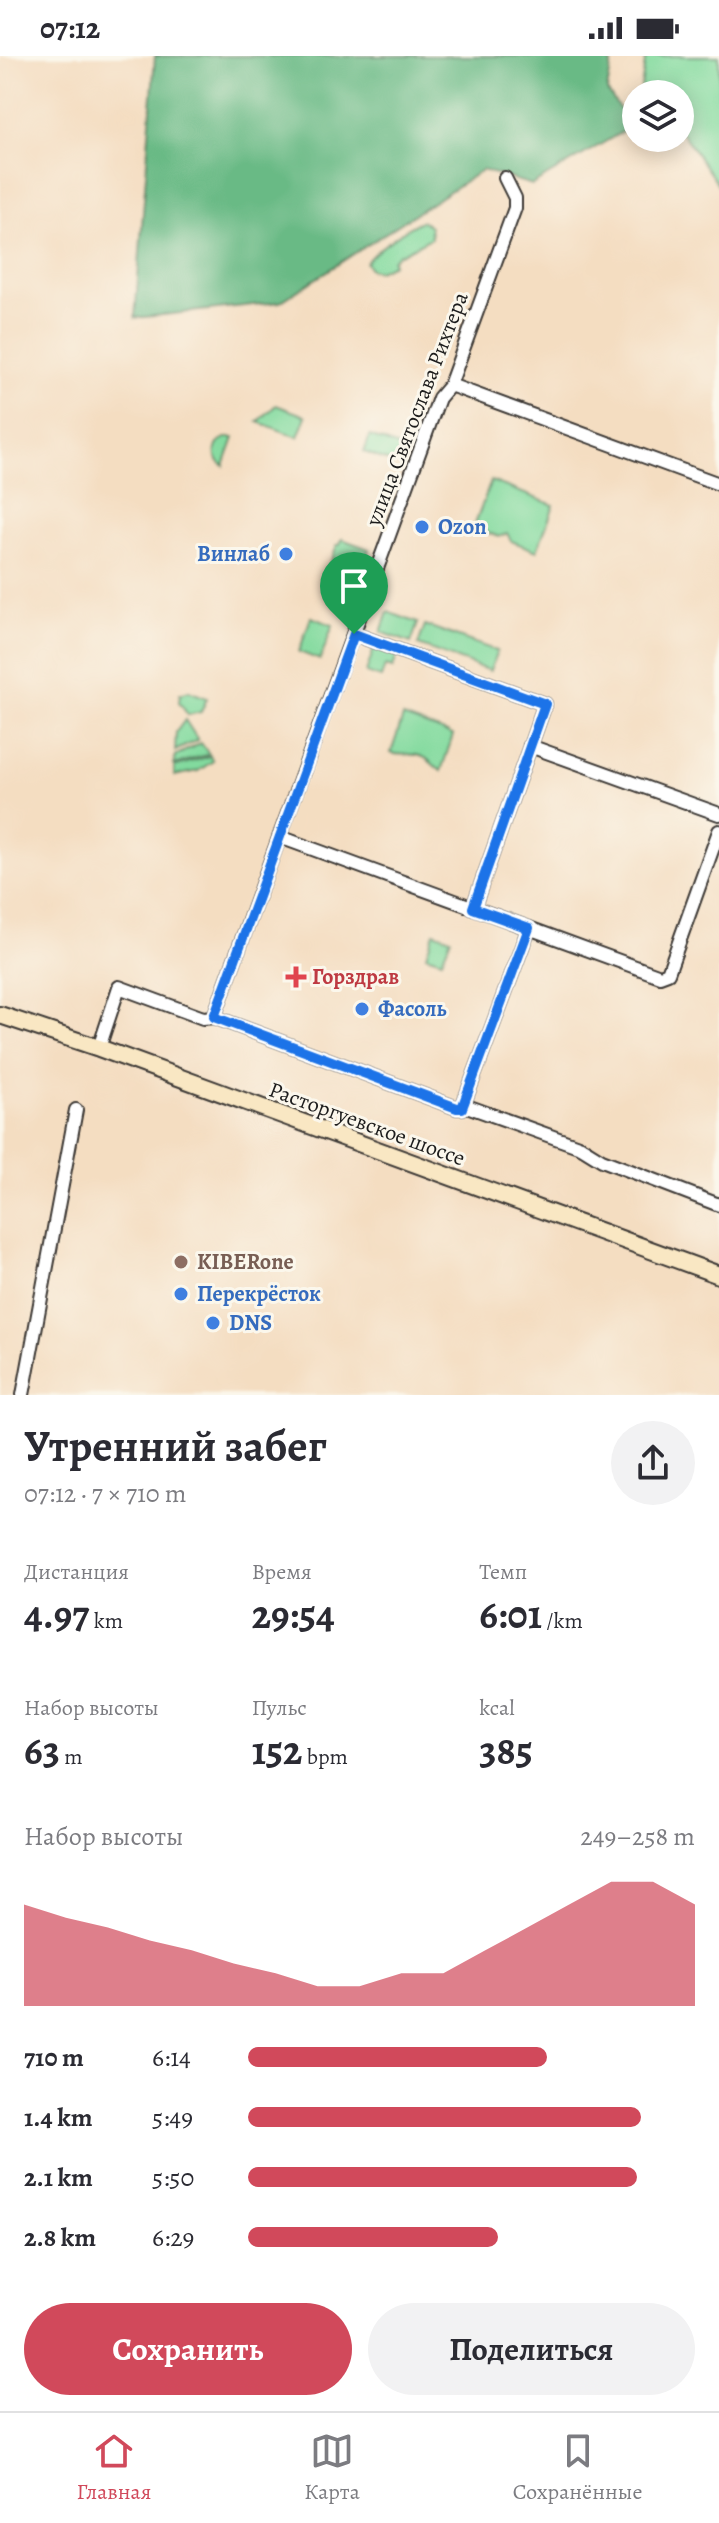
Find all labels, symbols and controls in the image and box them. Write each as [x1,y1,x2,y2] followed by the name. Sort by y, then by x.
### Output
[40,8,100,48] text: 07:12
[622,80,694,152] map controls
[622,80,694,152] button: layers
[358,287,476,531] street label: улица Святослава Рихтера
[438,512,487,542] place label: Ozon
[413,518,431,536] marker: Ozon
[197,539,270,569] place label: Винлаб
[277,545,295,563] marker: Винлаб
[320,552,388,634] pin
[332,564,376,608] icon: arrive
[312,962,399,992] place label: Горздрав
[287,968,305,986] marker: Горздрав
[378,994,447,1024] place label: Фасоль
[353,1000,371,1018] marker: Фасоль
[265,1075,469,1173] street label: Расторгуевское шоссе
[197,1247,294,1277] place label: KIBERone
[172,1253,190,1271] marker: KIBERone
[197,1279,321,1309] place label: Перекрёсток
[172,1285,190,1303] marker: Перекрёсток
[229,1308,272,1338] place label: DNS
[204,1314,222,1332] marker: DNS
[24,1416,327,1476] text: Утренний забег
[611,1421,695,1505] button: share
[24,1476,186,1511] text: 07:12 · 7 × 710 m
[24,1557,129,1587] text: Дистанция
[252,1557,312,1587] text: Время
[479,1557,527,1587] text: Темп
[24,1587,89,1642] text: 4.97
[252,1587,335,1642] text: 29:54
[479,1587,542,1642] text: 6:01
[89,1606,123,1636] text: km
[542,1606,583,1636] text: /km
[24,1693,159,1723] text: Набор высоты
[252,1693,307,1723] text: Пульс
[479,1693,515,1723] text: kcal
[24,1723,60,1778] text: 63
[252,1723,302,1778] text: 152
[479,1723,533,1778] text: 385
[60,1742,83,1772] text: m
[302,1742,348,1772] text: bpm
[24,1819,183,1854] text: Набор высоты
[580,1819,695,1854] text: 249–258 m
[24,2040,84,2075] text: 710 m
[152,2040,191,2075] text: 6:14
[24,2100,92,2135] text: 1.4 km
[152,2100,193,2135] text: 5:49
[24,2160,93,2195] text: 2.1 km
[152,2160,194,2195] text: 5:50
[24,2220,96,2255] text: 2.8 km
[152,2220,194,2255] text: 6:29
[24,2303,352,2395] button: Сохранить
[368,2303,695,2395] button: Поделиться
[76,2429,151,2507] tab: Главная
[304,2429,360,2507] tab: Карта
[513,2429,642,2507] tab: Сохранённые

